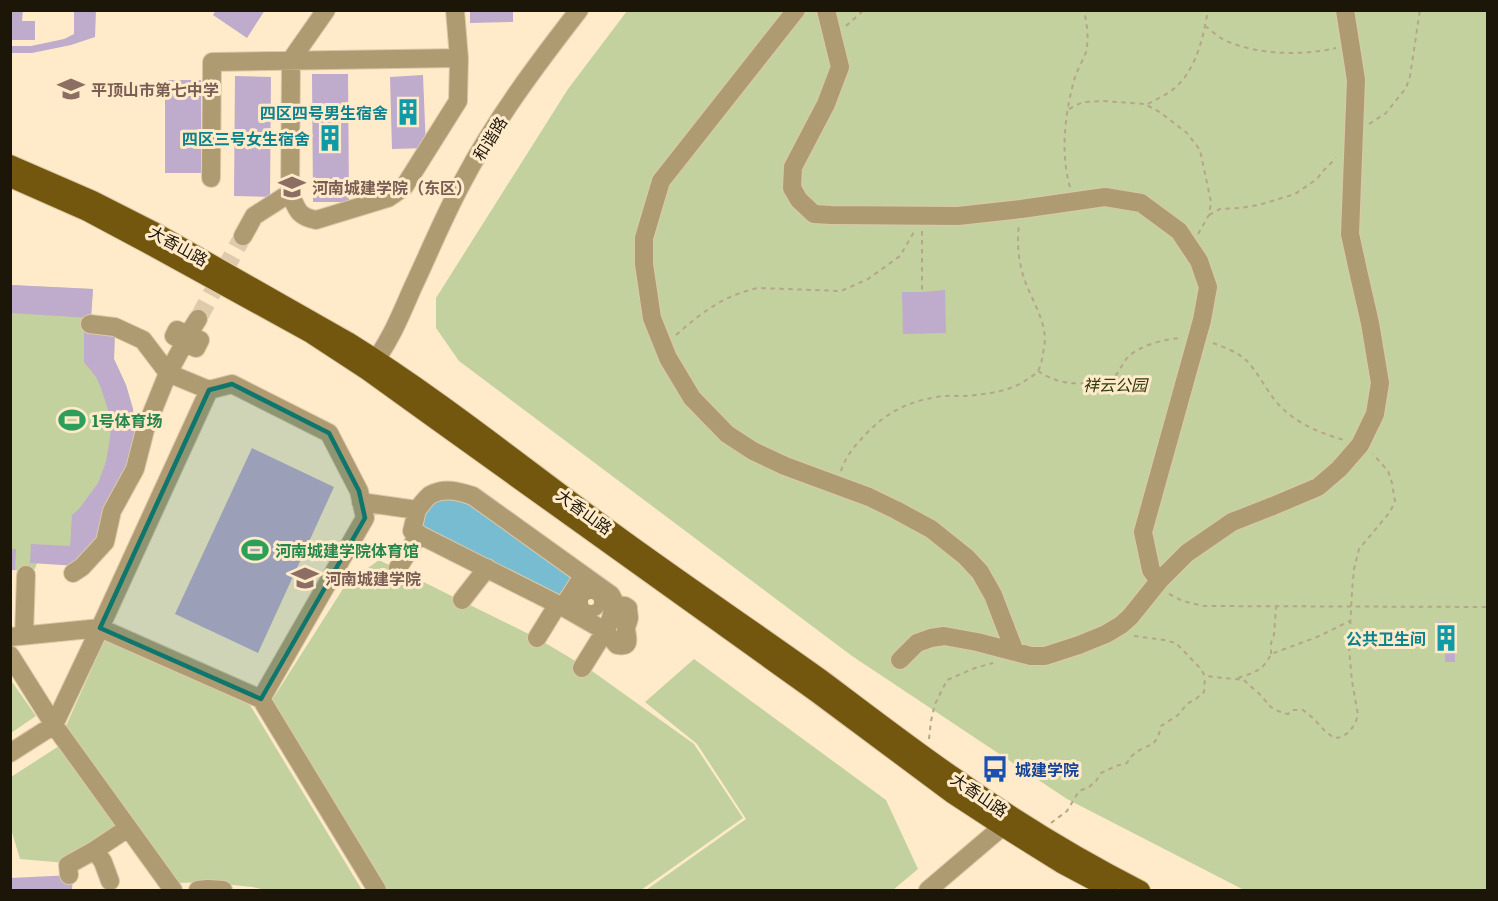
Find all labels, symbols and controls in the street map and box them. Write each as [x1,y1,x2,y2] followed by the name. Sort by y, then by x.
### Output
[56,74,86,104] school or university icon: 平顶山市第七中学
[91,77,219,101] place label: 平顶山市第七中学
[393,97,423,127] building icon: 四区四号男生宿舍
[260,100,388,124] place label: 四区四号男生宿舍
[466,111,512,165] street label: 和谐路
[315,123,345,153] building icon: 四区三号女生宿舍
[182,126,310,150] place label: 四区三号女生宿舍
[277,172,307,202] school or university icon: 河南城建学院（东区）
[312,175,472,199] place label: 河南城建学院（东区）
[145,219,213,271] street label: 大香山路
[1083,372,1149,396] park label: 祥云公园
[57,405,87,435] sports icon: 1号体育场
[92,408,163,432] place label: 1号体育场
[552,482,618,540] street label: 大香山路
[240,535,270,565] sports icon: 河南城建学院体育馆
[275,538,419,562] place label: 河南城建学院体育馆
[290,563,320,593] school or university icon: 河南城建学院
[325,566,421,590] place label: 河南城建学院
[1431,623,1461,653] building icon: 公共卫生间
[1346,626,1426,650] place label: 公共卫生间
[980,754,1010,784] bus stop icon: 城建学院
[1015,757,1079,781] place label: 城建学院
[947,766,1013,822] street label: 大香山路

